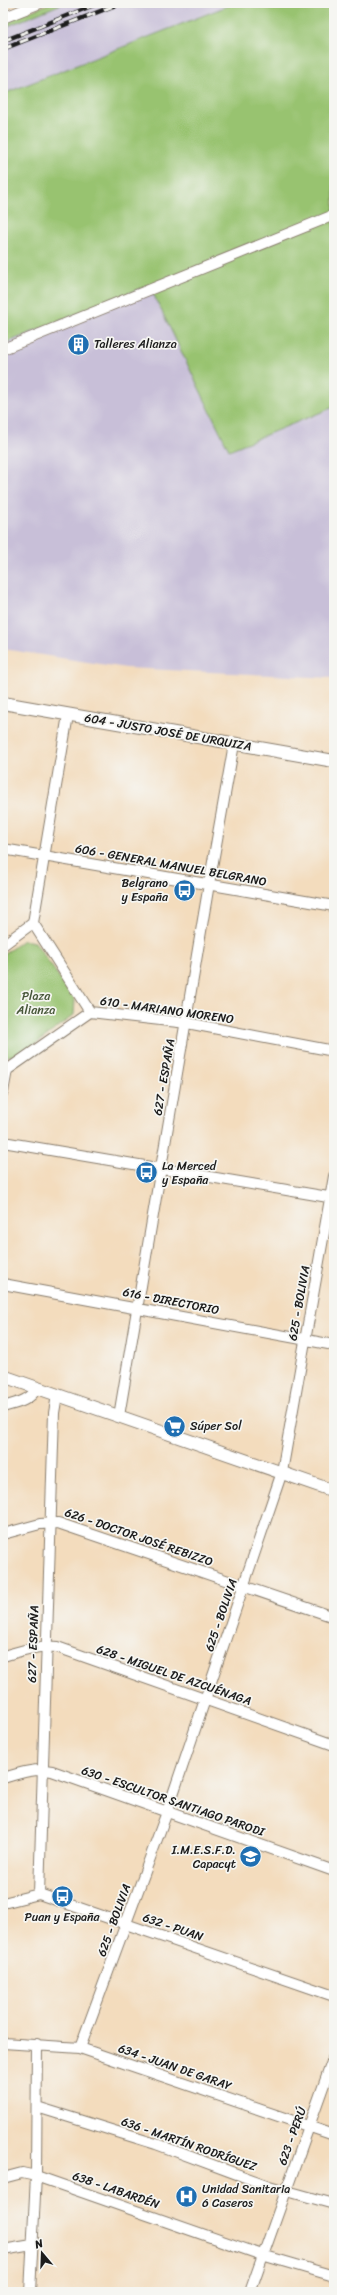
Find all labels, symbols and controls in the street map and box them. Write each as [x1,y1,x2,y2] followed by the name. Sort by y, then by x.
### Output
[66,331,92,357] building icon: Talleres Alianza
[94,333,177,355] place label: Talleres Alianza
[83,706,253,758] street label: 604 - JUSTO JOSÉ DE URQUIZA
[73,837,269,893] street label: 606 - GENERAL MANUEL BELGRANO
[121,872,169,908] place label: Belgrano y España
[171,877,197,903] bus stop icon: Belgrano y España
[16,985,55,1021] park label: Plaza Alianza
[99,990,236,1030] street label: 610 - MARIANO MORENO
[146,1037,182,1117] street label: 627 - ESPAÑA
[162,1155,217,1191] place label: La Merced y España
[133,1160,159,1186] bus stop icon: La Merced y España
[282,1263,316,1342] street label: 625 - BOLIVIA
[121,1281,221,1321] street label: 616 - DIRECTORIO
[161,1413,187,1439] supermarket icon: Súper Sol
[190,1415,242,1437] place label: Súper Sol
[62,1501,216,1573] street label: 626 - DOCTOR JOSÉ REBIZZO
[198,1575,244,1655] street label: 625 - BOLIVIA
[21,1605,45,1683] street label: 627 - ESPAÑA
[94,1638,255,1712] street label: 628 - MIGUEL DE AZCUÉNAGA
[78,1759,269,1843] street label: 630 - ESCULTOR SANTIAGO PARODI
[171,1839,236,1875] place label: I.M.E.S.F.D. Capacyt
[238,1844,264,1870] school or university icon: I.M.E.S.F.D. Capacyt
[91,1880,137,1960] street label: 625 - BOLIVIA
[49,1883,75,1909] bus stop icon: Puan y España
[24,1906,101,1928] place label: Puan y España
[140,1906,207,1948] street label: 632 - PUAN
[115,2037,235,2097] street label: 634 - JUAN DE GARAY
[271,2103,313,2168] street label: 623 - PERÚ
[118,2110,260,2178] street label: 636 - MARTÍN RODRÍGUEZ
[70,2165,163,2215] street label: 638 - LABARDÉN
[202,2178,290,2214] place label: Unidad Sanitaria 6 Caseros
[174,2183,200,2209] hospital icon: Unidad Sanitaria 6 Caseros
[22,2233,62,2273] north arrow
[31,2234,46,2255] text: N

